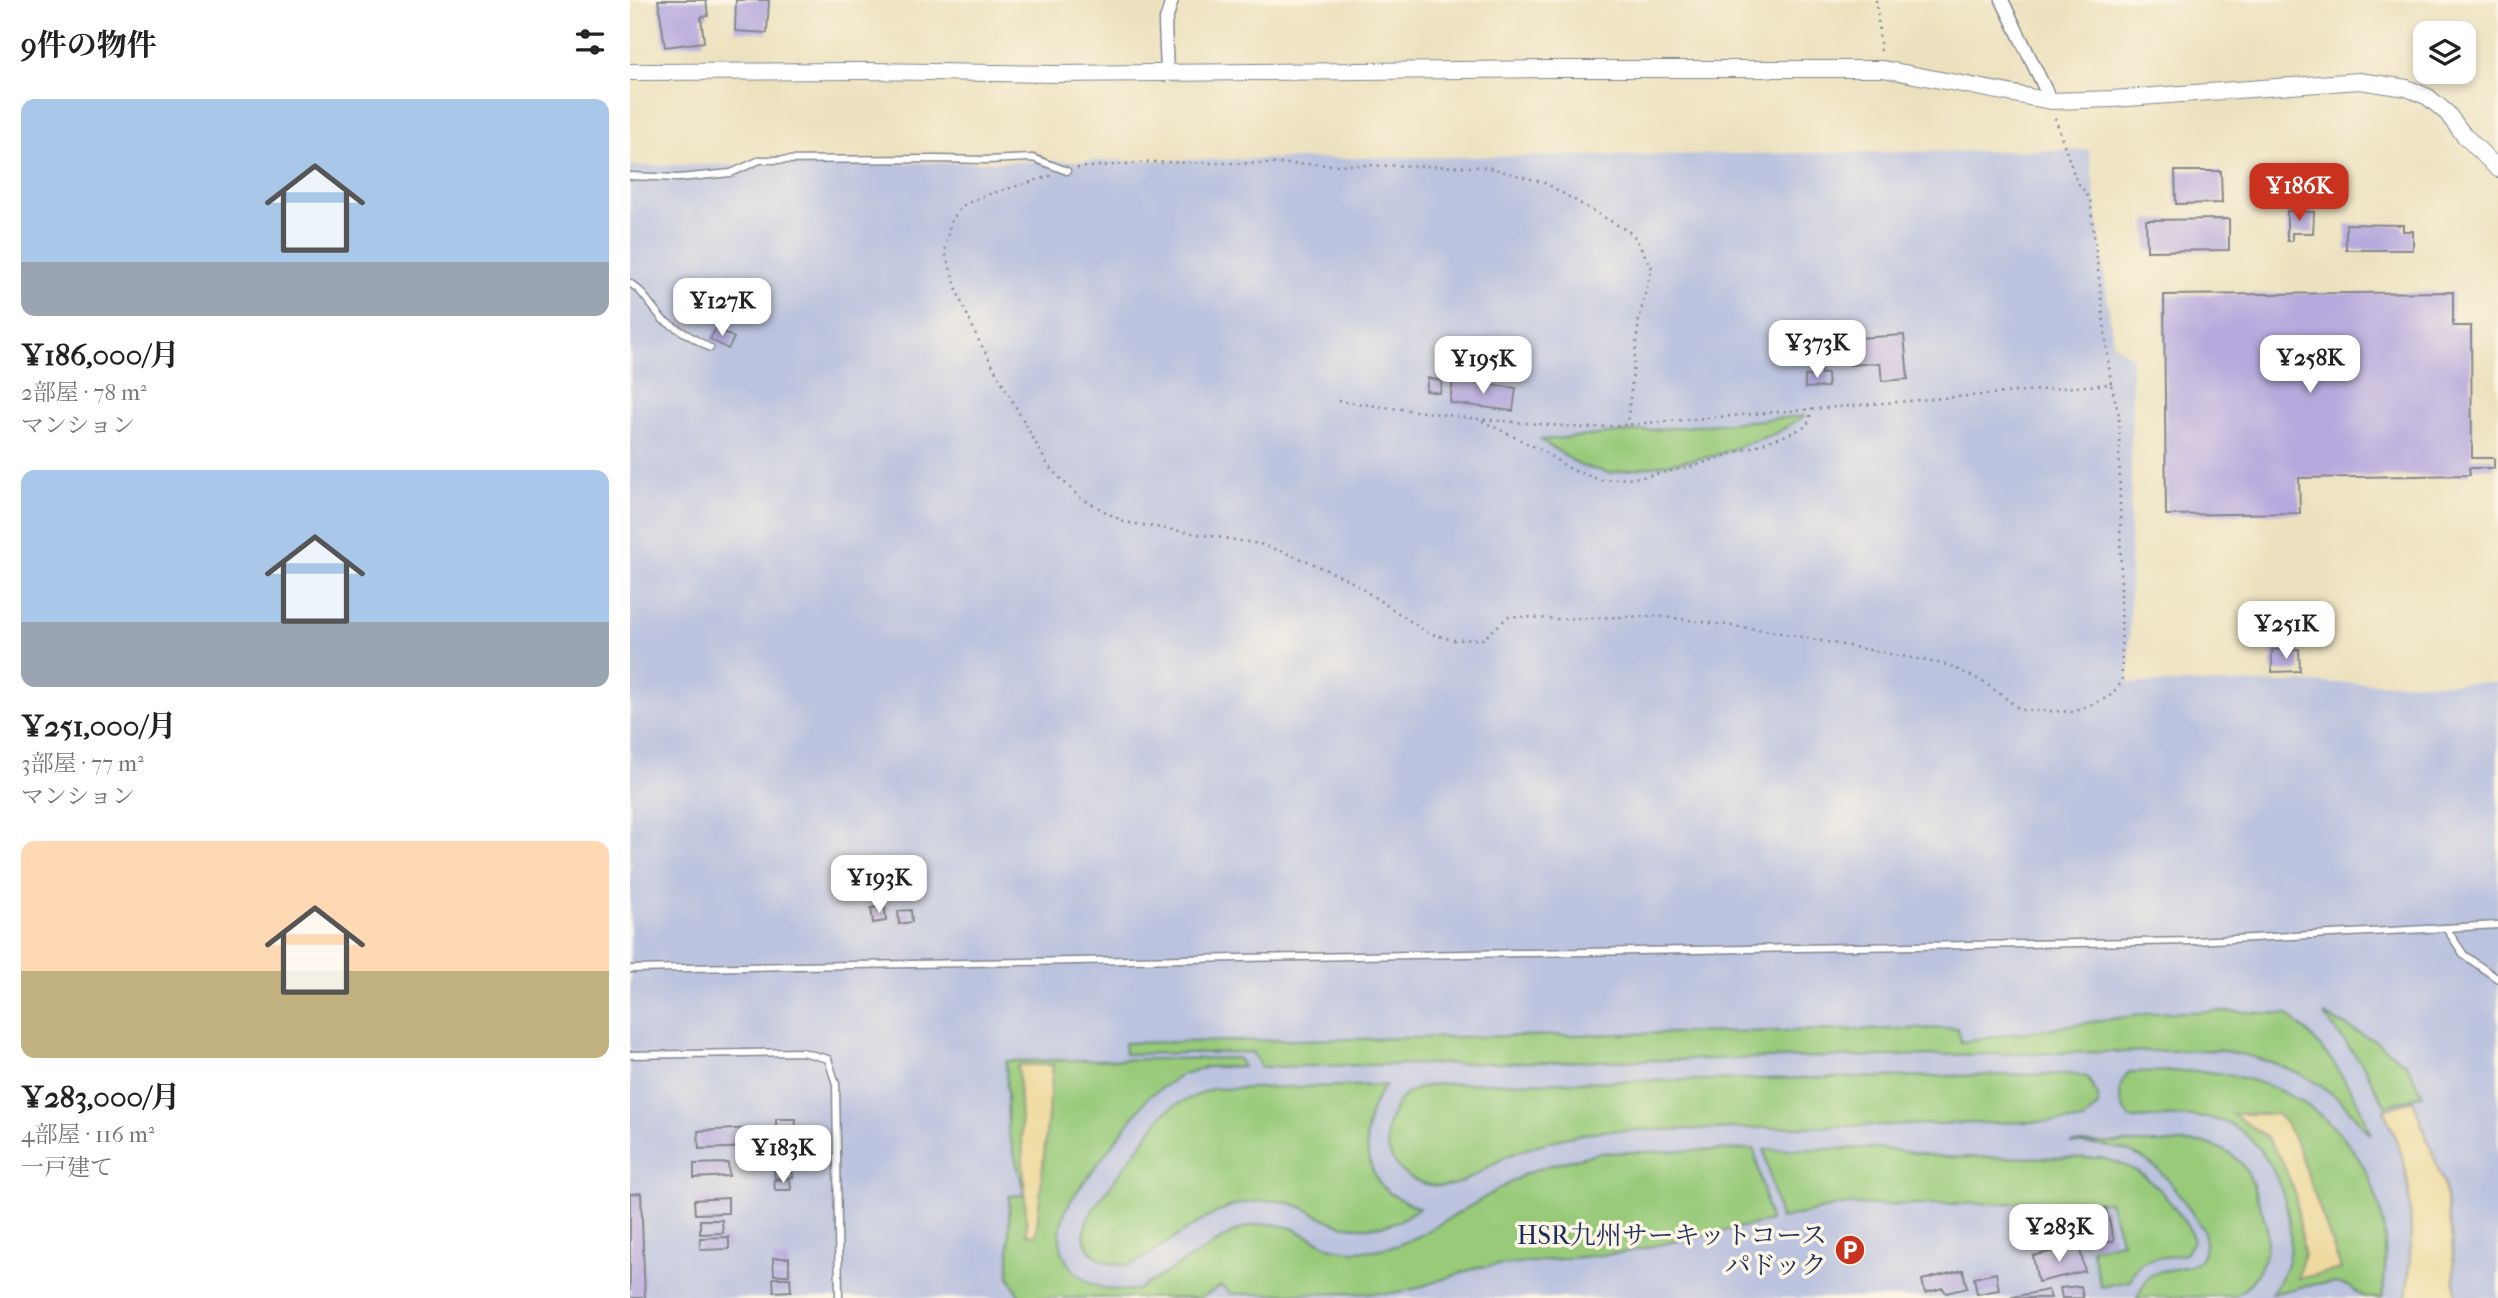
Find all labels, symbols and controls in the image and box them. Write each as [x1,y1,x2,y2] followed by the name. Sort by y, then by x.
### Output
[2413,21,2476,84] map controls
[2413,21,2476,84] button: layers
[571,23,609,61] icon: filters
[21,28,157,63] text: 9件の物件
[252,145,378,271] icon: home
[2250,164,2348,223] pin: ¥186K
[2266,172,2332,199] text: ¥186K
[673,278,771,338] pin: ¥127K
[689,287,755,314] text: ¥127K
[1768,320,1866,380] pin: ¥373K
[1785,329,1849,356] text: ¥373K
[1434,336,1532,396] pin: ¥195K
[2261,336,2359,395] pin: ¥258K
[21,338,180,373] text: ¥186,000/月
[2276,344,2344,371] text: ¥258K
[1451,345,1515,372] text: ¥195K
[21,379,147,406] text: 2部屋 · 78 m²
[21,412,135,439] text: マンション
[252,516,378,642] icon: home
[2237,602,2335,661] pin: ¥251K
[2254,610,2318,637] text: ¥251K
[21,709,177,744] text: ¥251,000/月
[21,750,144,777] text: 3部屋 · 77 m²
[21,783,135,810] text: マンション
[830,856,928,915] pin: ¥193K
[847,864,911,891] text: ¥193K
[252,887,378,1013] icon: home
[21,1080,180,1115] text: ¥283,000/月
[21,1121,154,1148] text: 4部屋 · 116 m²
[734,1126,832,1185] pin: ¥183K
[751,1134,815,1161] text: ¥183K
[21,1154,113,1181] text: 一戸建て
[2010,1204,2108,1264] pin: ¥283K
[2025,1213,2093,1240] text: ¥283K
[1517,1220,1827,1281] place label: HSR九州サーキットコース パドック
[1833,1233,1867,1267] parking icon: HSR九州サーキットコース パドック

